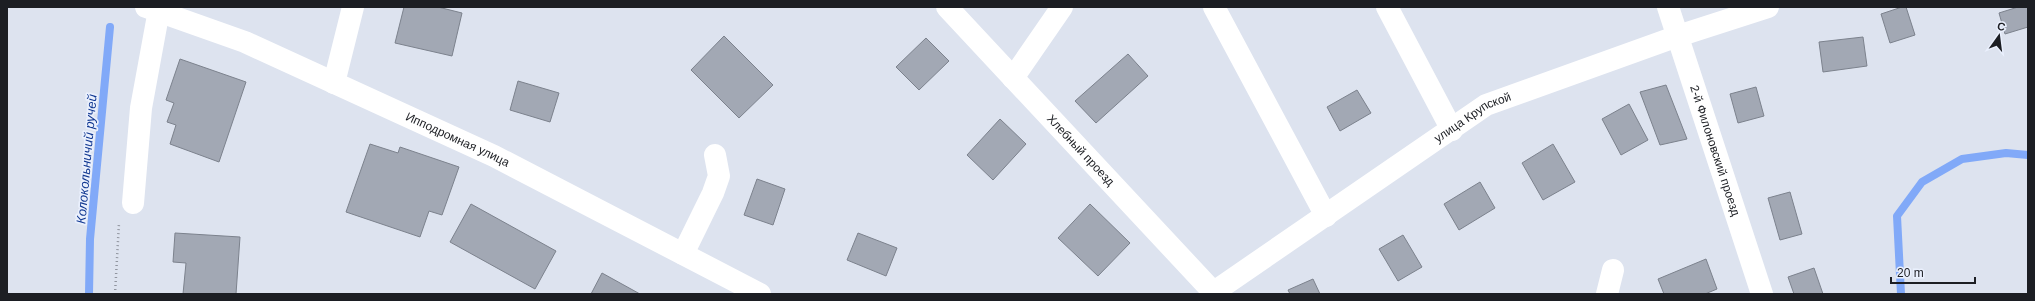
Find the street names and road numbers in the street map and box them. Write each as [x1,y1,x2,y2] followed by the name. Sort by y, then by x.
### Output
[1687,83,1743,218] street label: 2-й Филоновский проезд
[1432,90,1513,145] street label: улица Крупской
[404,110,512,170] street label: Ипподромная улица
[1044,112,1117,189] street label: Хлебный проезд

